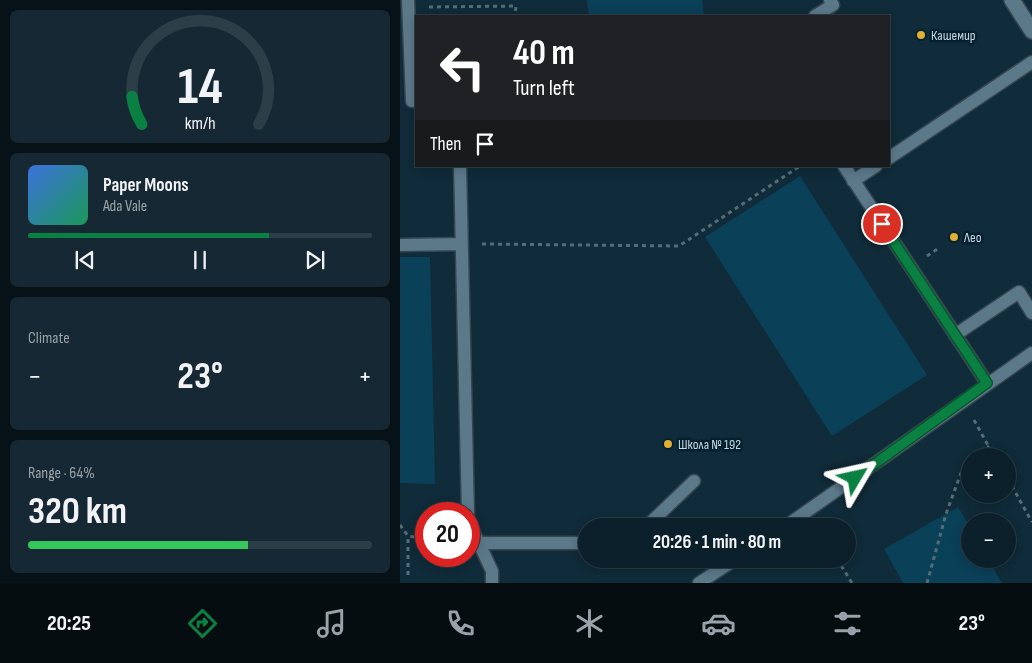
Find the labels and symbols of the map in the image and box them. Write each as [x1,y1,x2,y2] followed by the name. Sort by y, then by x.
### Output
[931,27,976,44] place label: Кашемир
[915,29,927,41] marker: Кашемир
[861,203,903,245] pin
[963,229,982,246] place label: Лео
[948,231,960,243] marker: Лео
[678,436,741,453] place label: Школа № 192
[662,438,674,450] marker: Школа № 192
[828,451,880,503] position arrow
[415,502,480,567] speed limit sign: 20

